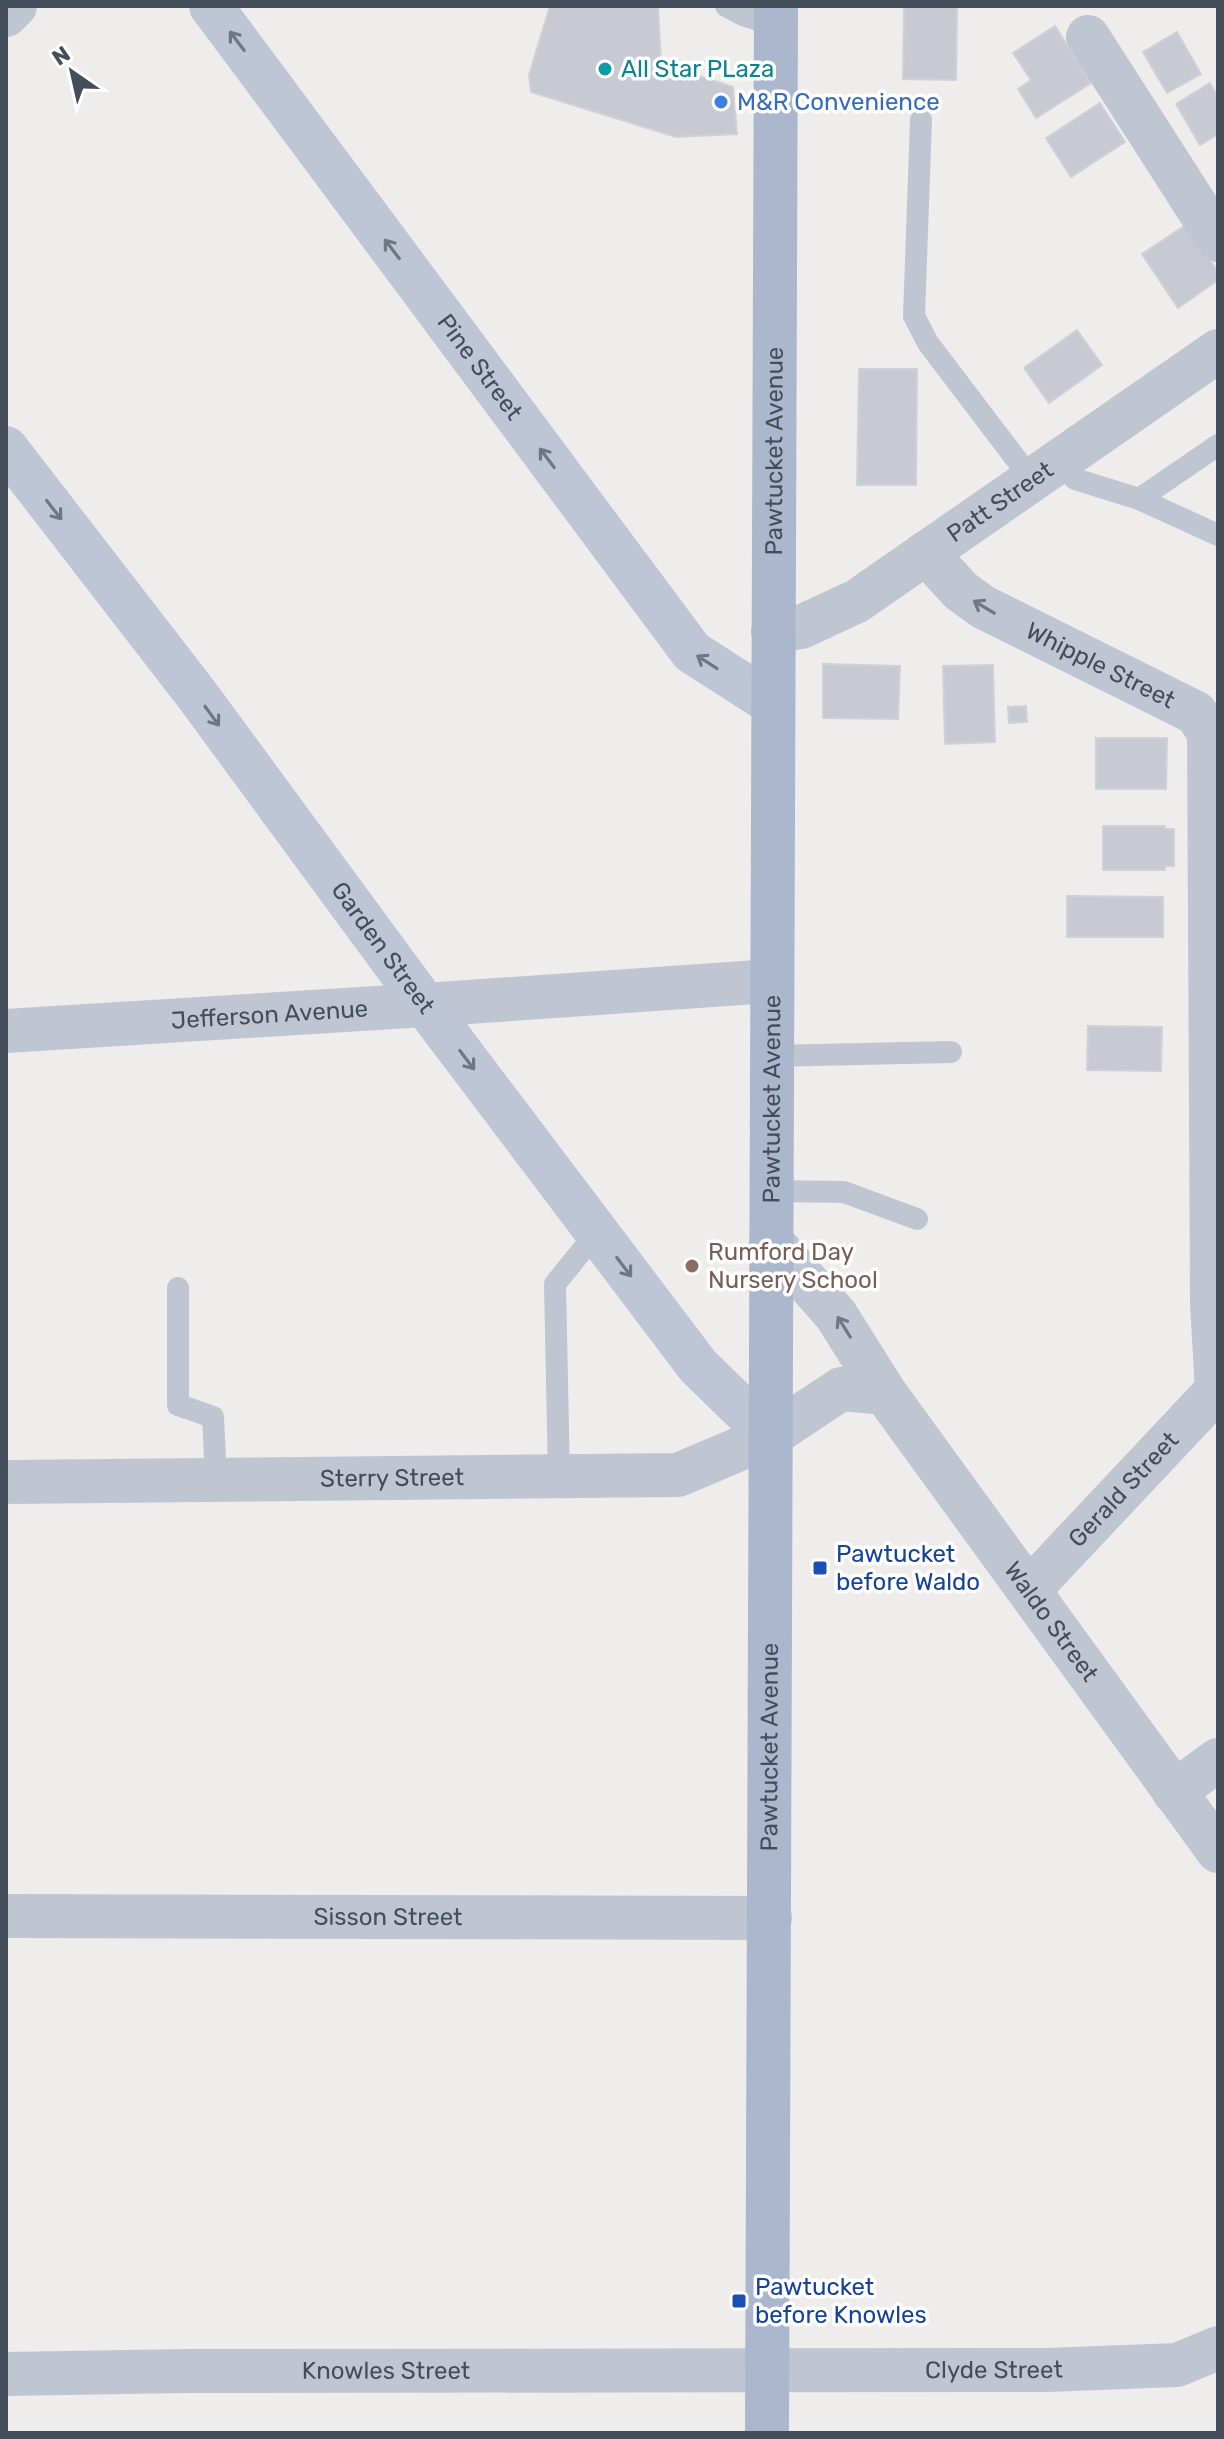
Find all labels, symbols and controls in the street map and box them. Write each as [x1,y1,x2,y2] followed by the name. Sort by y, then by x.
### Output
[228,31,245,52] one-way arrow
[32,32,112,112] north arrow
[47,40,75,71] text: N
[621,55,774,83] place label: All Star PLaza
[596,60,614,78] marker: All Star PLaza
[737,88,940,116] place label: M&R Convenience
[712,93,730,111] marker: M&R Convenience
[384,239,400,261] one-way arrow
[431,309,528,425] street label: Pine Street
[760,347,789,555] street label: Pawtucket Avenue
[539,448,556,469] one-way arrow
[942,456,1058,548] street label: Patt Street
[45,499,62,520] one-way arrow
[973,598,996,614] one-way arrow
[1021,617,1180,714] street label: Whipple Street
[696,653,719,669] one-way arrow
[204,705,221,726] one-way arrow
[325,877,440,1019] street label: Garden Street
[170,995,369,1035] street label: Jefferson Avenue
[758,995,786,1203] street label: Pawtucket Avenue
[458,1049,475,1070] one-way arrow
[708,1238,878,1294] place label: Rumford Day Nursery School
[615,1256,632,1278] one-way arrow
[683,1257,701,1275] marker: Rumford Day Nursery School
[835,1316,851,1339] one-way arrow
[1063,1426,1184,1553] street label: Gerald Street
[320,1463,464,1493] street label: Sterry Street
[836,1540,980,1596] place label: Pawtucket before Waldo
[998,1556,1104,1687] street label: Waldo Street
[811,1559,829,1577] marker: Pawtucket before Waldo
[755,1643,784,1851] street label: Pawtucket Avenue
[314,1903,462,1931] street label: Sisson Street
[755,2273,927,2329] place label: Pawtucket before Knowles
[730,2292,748,2310] marker: Pawtucket before Knowles
[925,2355,1063,2384] street label: Clyde Street
[302,2357,470,2385] street label: Knowles Street

